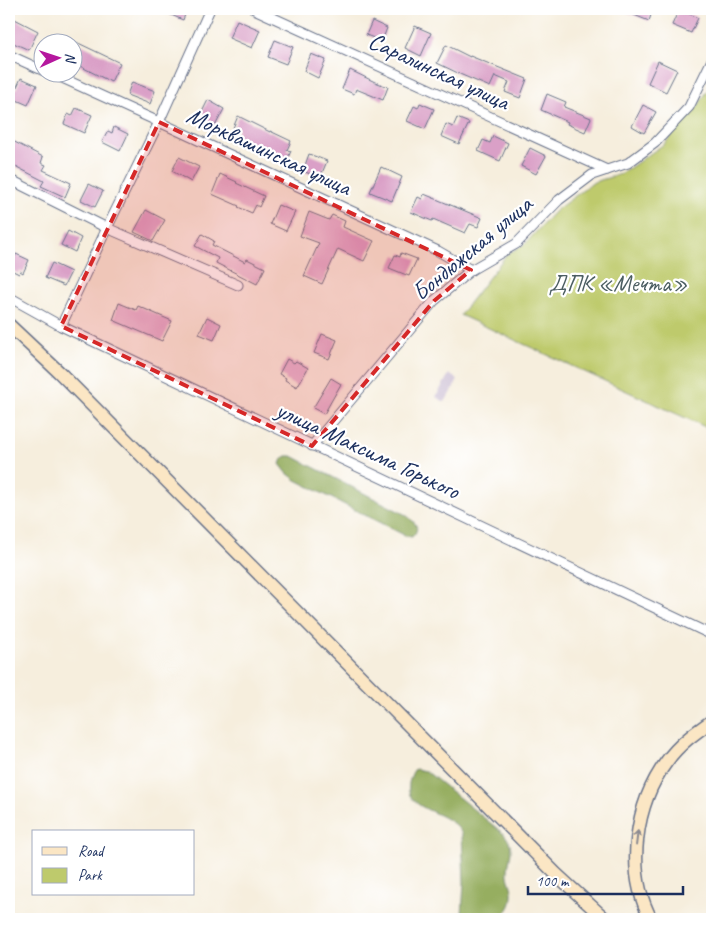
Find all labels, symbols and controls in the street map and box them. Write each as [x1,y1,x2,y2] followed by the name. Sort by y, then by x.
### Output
[364,25,515,117] street label: Саралинская улица
[32,32,82,82] north arrow
[62,53,79,64] text: N
[182,100,357,203] street label: Морквашинская улица
[406,188,539,307] street label: Бондюжская улица
[548,268,688,298] park label: ДПК «Мечта»
[270,394,466,506] street label: улица Максима Горького
[32,830,195,896] legend
[632,830,642,846] one-way arrow
[78,842,105,861] text: Road
[528,863,684,895] scale bar
[78,866,103,885] text: Park
[536,872,570,891] text: 100 m

